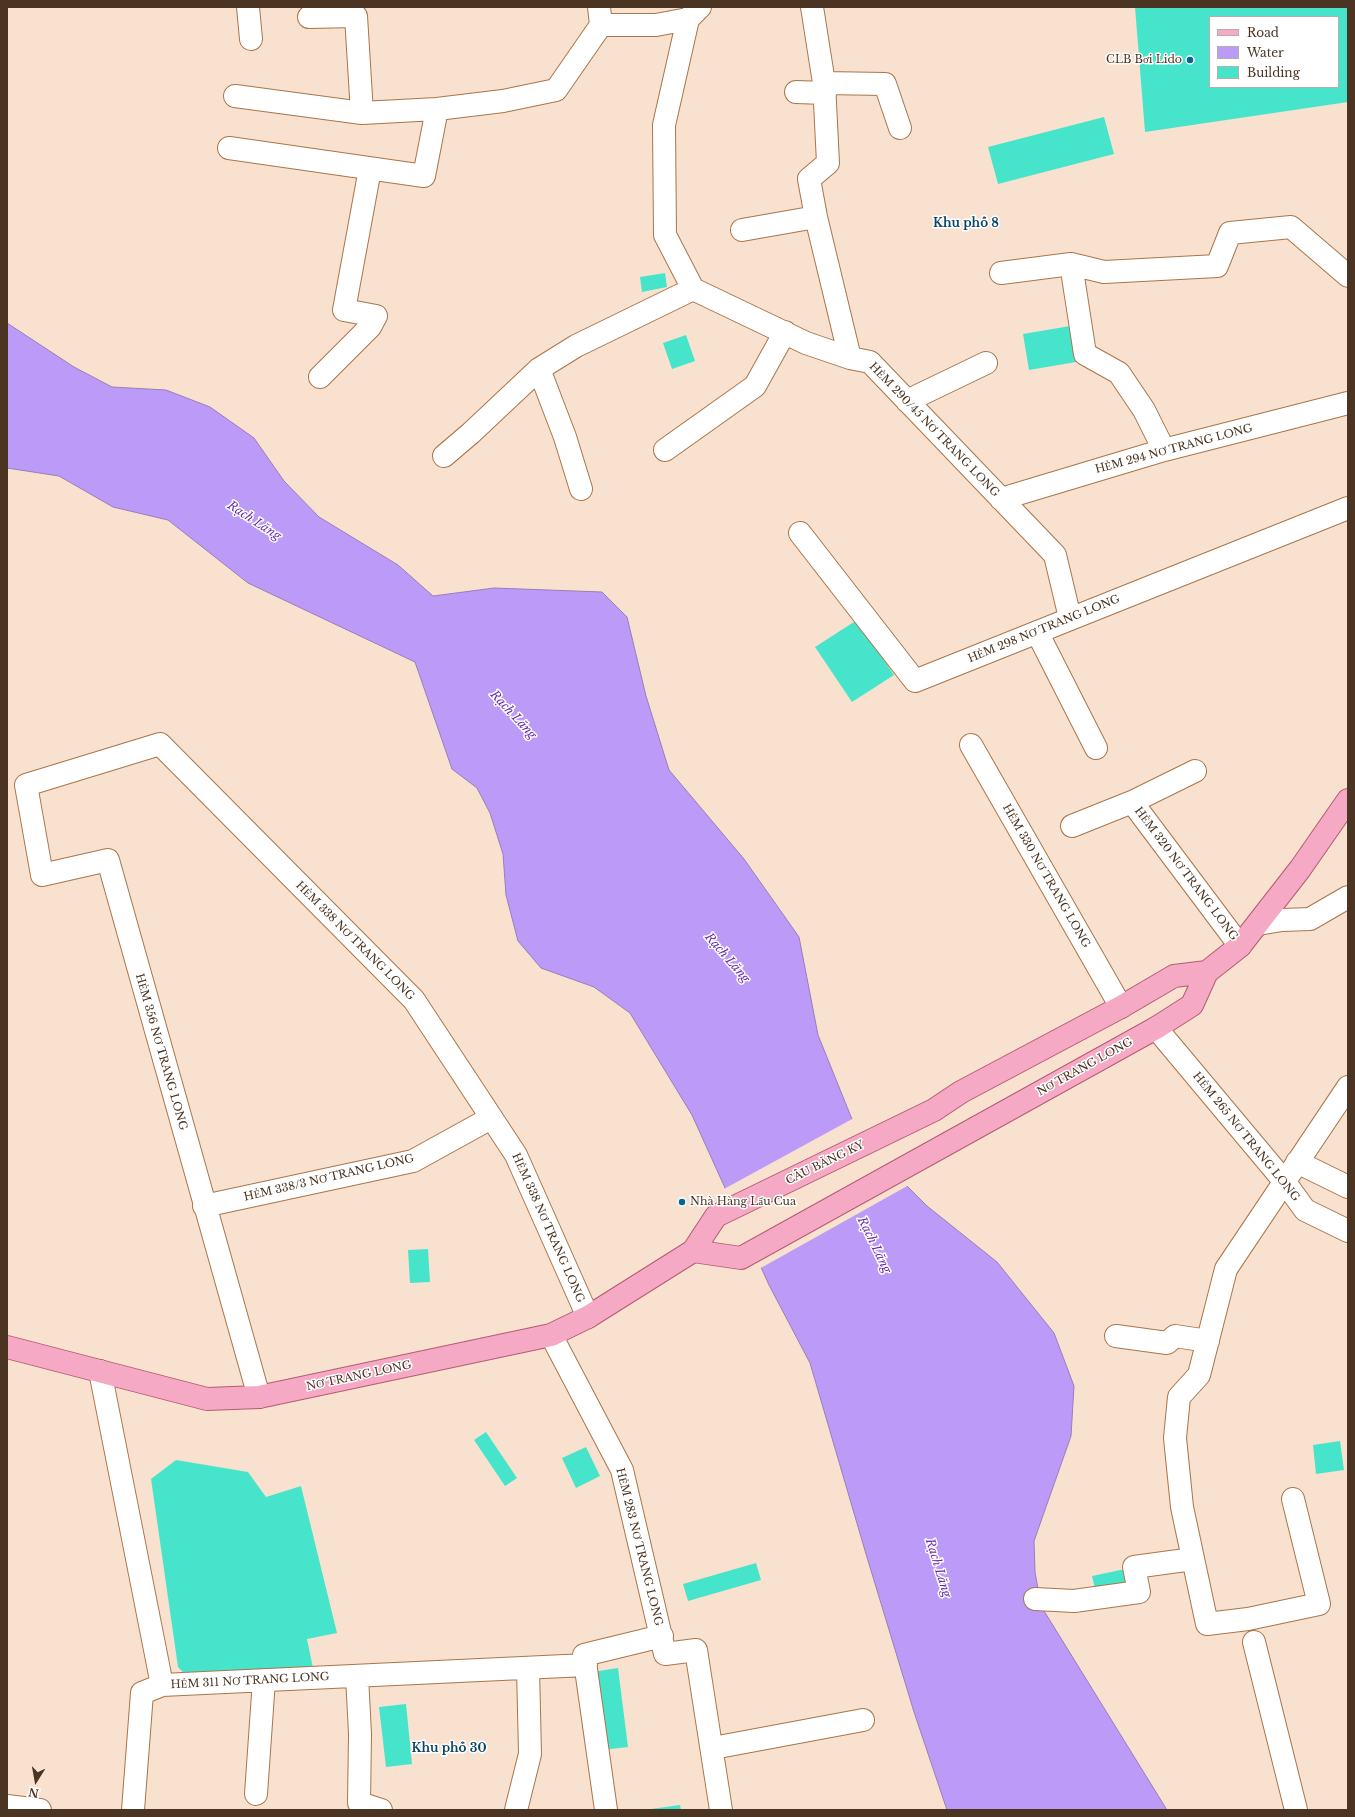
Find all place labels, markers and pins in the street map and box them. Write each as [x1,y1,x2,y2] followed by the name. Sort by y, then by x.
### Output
[1106,53,1182,67] place label: CLB Bơi Lido
[1185,55,1195,65] marker: CLB Bơi Lido
[690,1195,796,1209] place label: Nhà Hàng Lẩu Cua
[677,1197,687,1207] marker: Nhà Hàng Lẩu Cua

